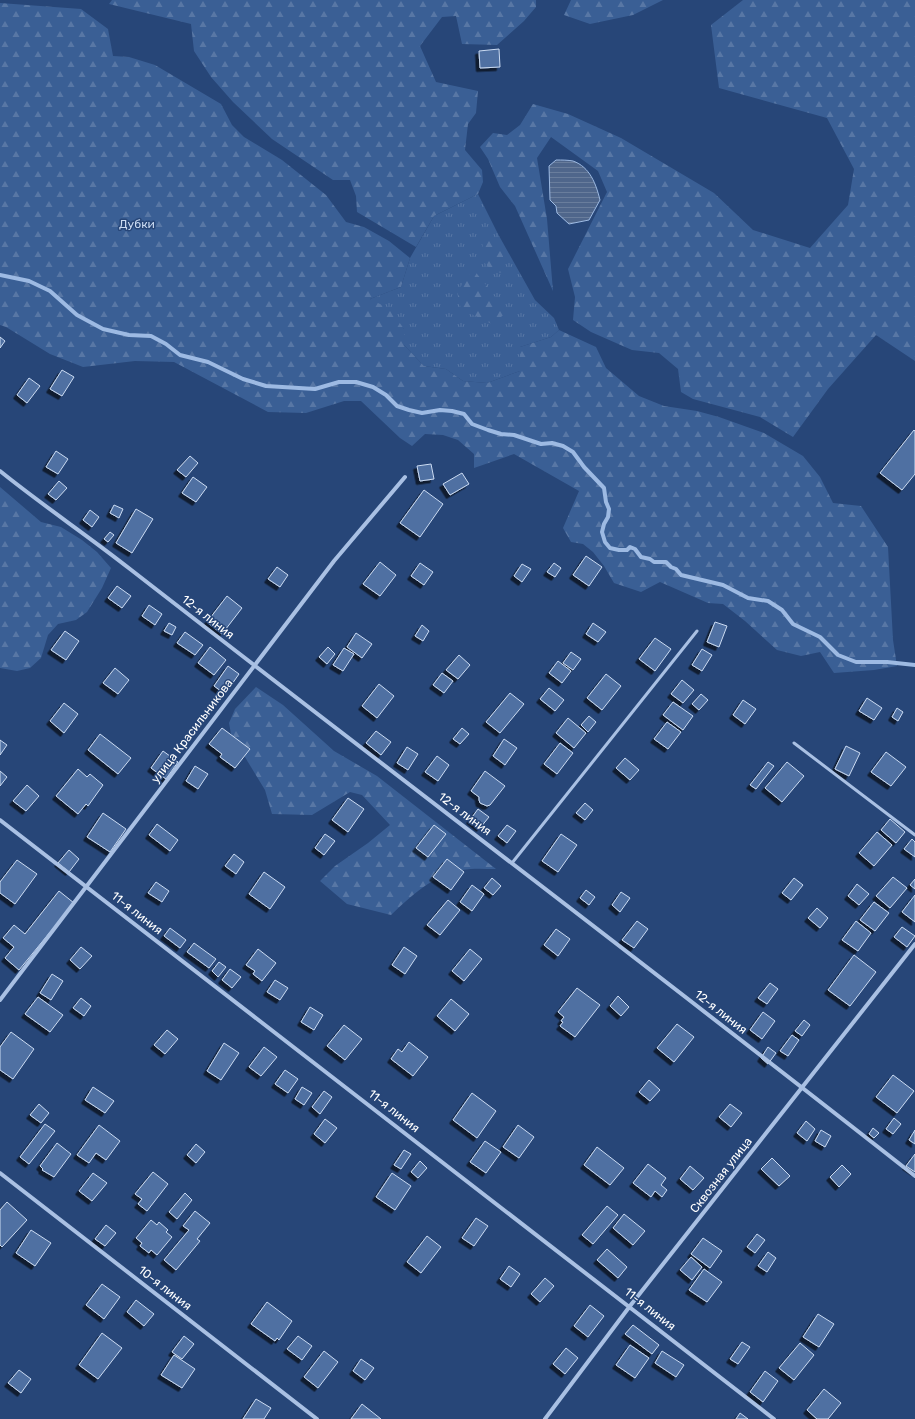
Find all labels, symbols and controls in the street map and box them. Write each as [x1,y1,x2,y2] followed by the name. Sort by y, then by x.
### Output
[119,217,155,231] park label: Дубки
[179,592,237,642] street label: 12-я линия
[148,676,236,786] street label: улица Красильникова
[436,790,494,838] street label: 12-я линия
[109,889,165,937] street label: 11-я линия
[692,987,750,1037] street label: 12-я линия
[366,1087,422,1135] street label: 11-я линия
[687,1134,755,1216] street label: Сквозная улица
[136,1263,194,1313] street label: 10-я линия
[622,1285,678,1333] street label: 11-я линия

